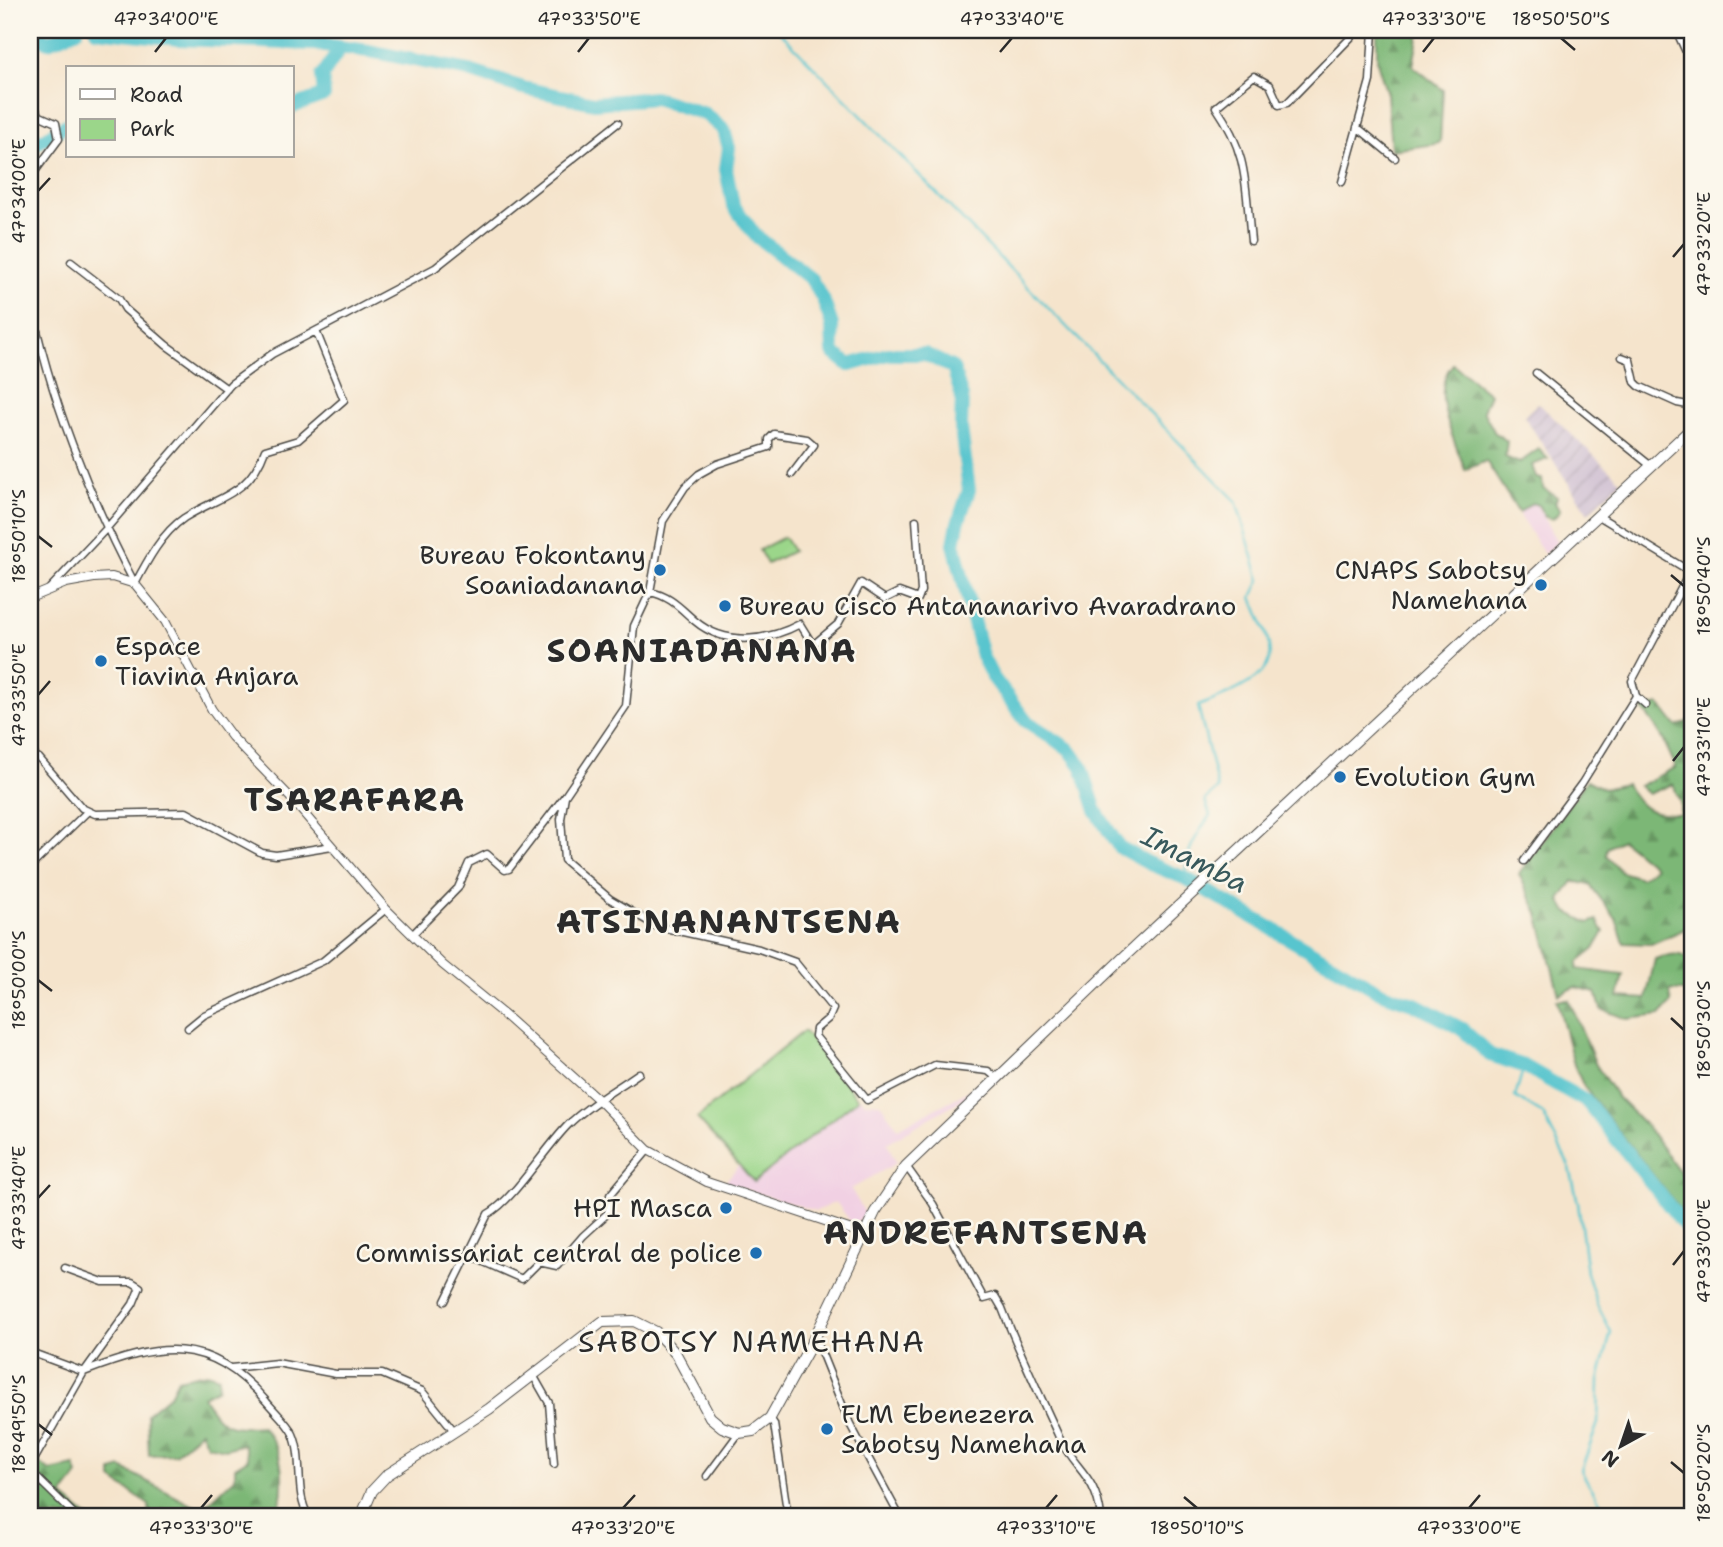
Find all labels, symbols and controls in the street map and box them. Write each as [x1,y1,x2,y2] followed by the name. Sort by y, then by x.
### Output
[113,7,219,31] text: 47°34'00"E
[537,7,641,31] text: 47°33'50"E
[960,7,1064,31] text: 47°33'40"E
[1382,7,1486,31] text: 47°33'30"E
[1512,7,1610,31] text: 18°50'50"S
[66,66,294,158] legend
[130,81,183,109] text: Road
[130,115,175,143] text: Park
[7,138,31,244] text: 47°34'00"E
[1692,192,1716,296] text: 47°33'20"E
[7,489,31,583] text: 18°50'10"S
[419,537,646,602] place label: Bureau Fokontany Soaniadanana
[1692,537,1716,635] text: 18°50'40"S
[1335,552,1527,617] place label: CNAPS Sabotsy Namehana
[652,562,668,578] marker: Bureau Fokontany Soaniadanana
[1533,577,1549,593] marker: CNAPS Sabotsy Namehana
[739,588,1236,623] place label: Bureau Cisco Antananarivo Avaradrano
[717,598,733,614] marker: Bureau Cisco Antananarivo Avaradrano
[115,628,298,693] place label: Espace Tiavina Anjara
[546,628,858,673] district label: SOANIADANANA
[7,643,31,747] text: 47°33'50"E
[93,653,109,669] marker: Espace Tiavina Anjara
[1692,697,1716,797] text: 47°33'10"E
[1354,759,1536,794] place label: Evolution Gym
[1332,769,1348,785] marker: Evolution Gym
[244,777,466,822] district label: TSARAFARA
[1134,816,1255,902] water label: Imamba
[556,899,902,944] district label: ATSINANANTSENA
[7,930,31,1030] text: 18°50'00"S
[1692,981,1716,1079] text: 18°50'30"S
[7,1146,31,1250] text: 47°33'40"E
[573,1190,712,1225] place label: HPI Masca
[1692,1199,1716,1303] text: 47°33'00"E
[718,1200,734,1216] marker: HPI Masca
[823,1210,1149,1255] district label: ANDREFANTSENA
[355,1235,742,1270] place label: Commissariat central de police
[748,1245,764,1261] marker: Commissariat central de police
[578,1321,926,1362] district label: SABOTSY NAMEHANA
[7,1375,31,1473] text: 18°49'50"S
[841,1396,1086,1461] place label: FLM Ebenezera Sabotsy Namehana
[1586,1410,1656,1480] north arrow
[819,1421,835,1437] marker: FLM Ebenezera Sabotsy Namehana
[1692,1424,1716,1522] text: 18°50'20"S
[1597,1444,1624,1473] text: N
[149,1516,253,1540] text: 47°33'30"E
[571,1516,675,1540] text: 47°33'20"E
[996,1516,1096,1540] text: 47°33'10"E
[1150,1516,1244,1540] text: 18°50'10"S
[1417,1516,1521,1540] text: 47°33'00"E

